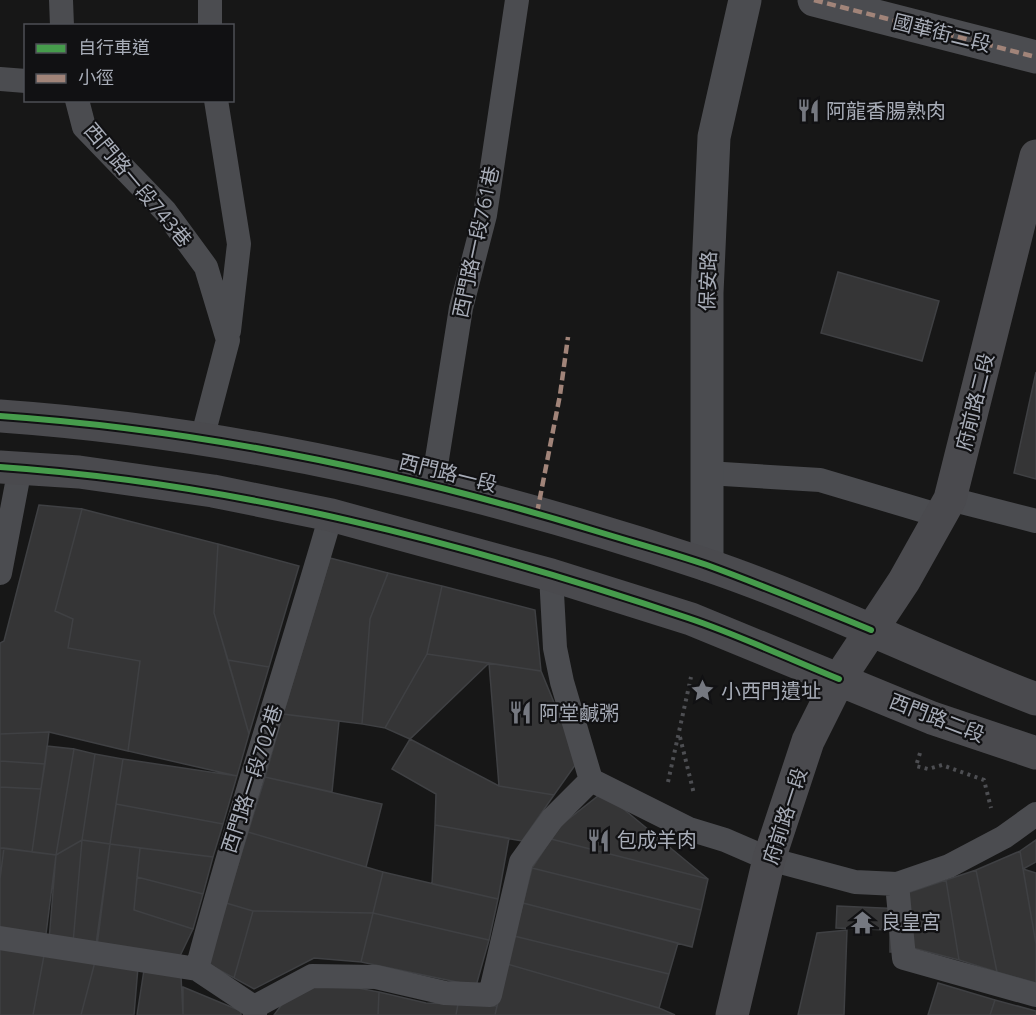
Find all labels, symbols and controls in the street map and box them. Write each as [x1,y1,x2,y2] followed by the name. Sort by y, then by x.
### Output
[890,7,994,58] street label: 國華街二段
[24,24,234,102] legend
[78,35,150,59] text: 自行車道
[78,65,114,89] text: 小徑
[826,97,946,124] place label: 阿龍香腸熟肉
[795,98,821,124] restaurant icon: 阿龍香腸熟肉
[78,117,198,252] street label: 西門路一段743巷
[446,164,505,320] street label: 西門路一段761巷
[693,251,722,311] street label: 保安路
[949,350,1000,454] street label: 府前路二段
[396,447,500,498] street label: 西門路一段
[721,677,821,704] place label: 小西門遺址
[690,678,716,704] place icon: 小西門遺址
[886,687,989,748] street label: 西門路二段
[539,699,619,726] place label: 阿堂鹹粥
[508,700,534,726] restaurant icon: 阿堂鹹粥
[215,701,288,856] street label: 西門路一段702巷
[756,764,813,868] street label: 府前路一段
[617,826,697,853] place label: 包成羊肉
[586,827,612,853] restaurant icon: 包成羊肉
[881,908,941,935] place label: 良皇宮
[850,909,876,935] temple icon: 良皇宮

